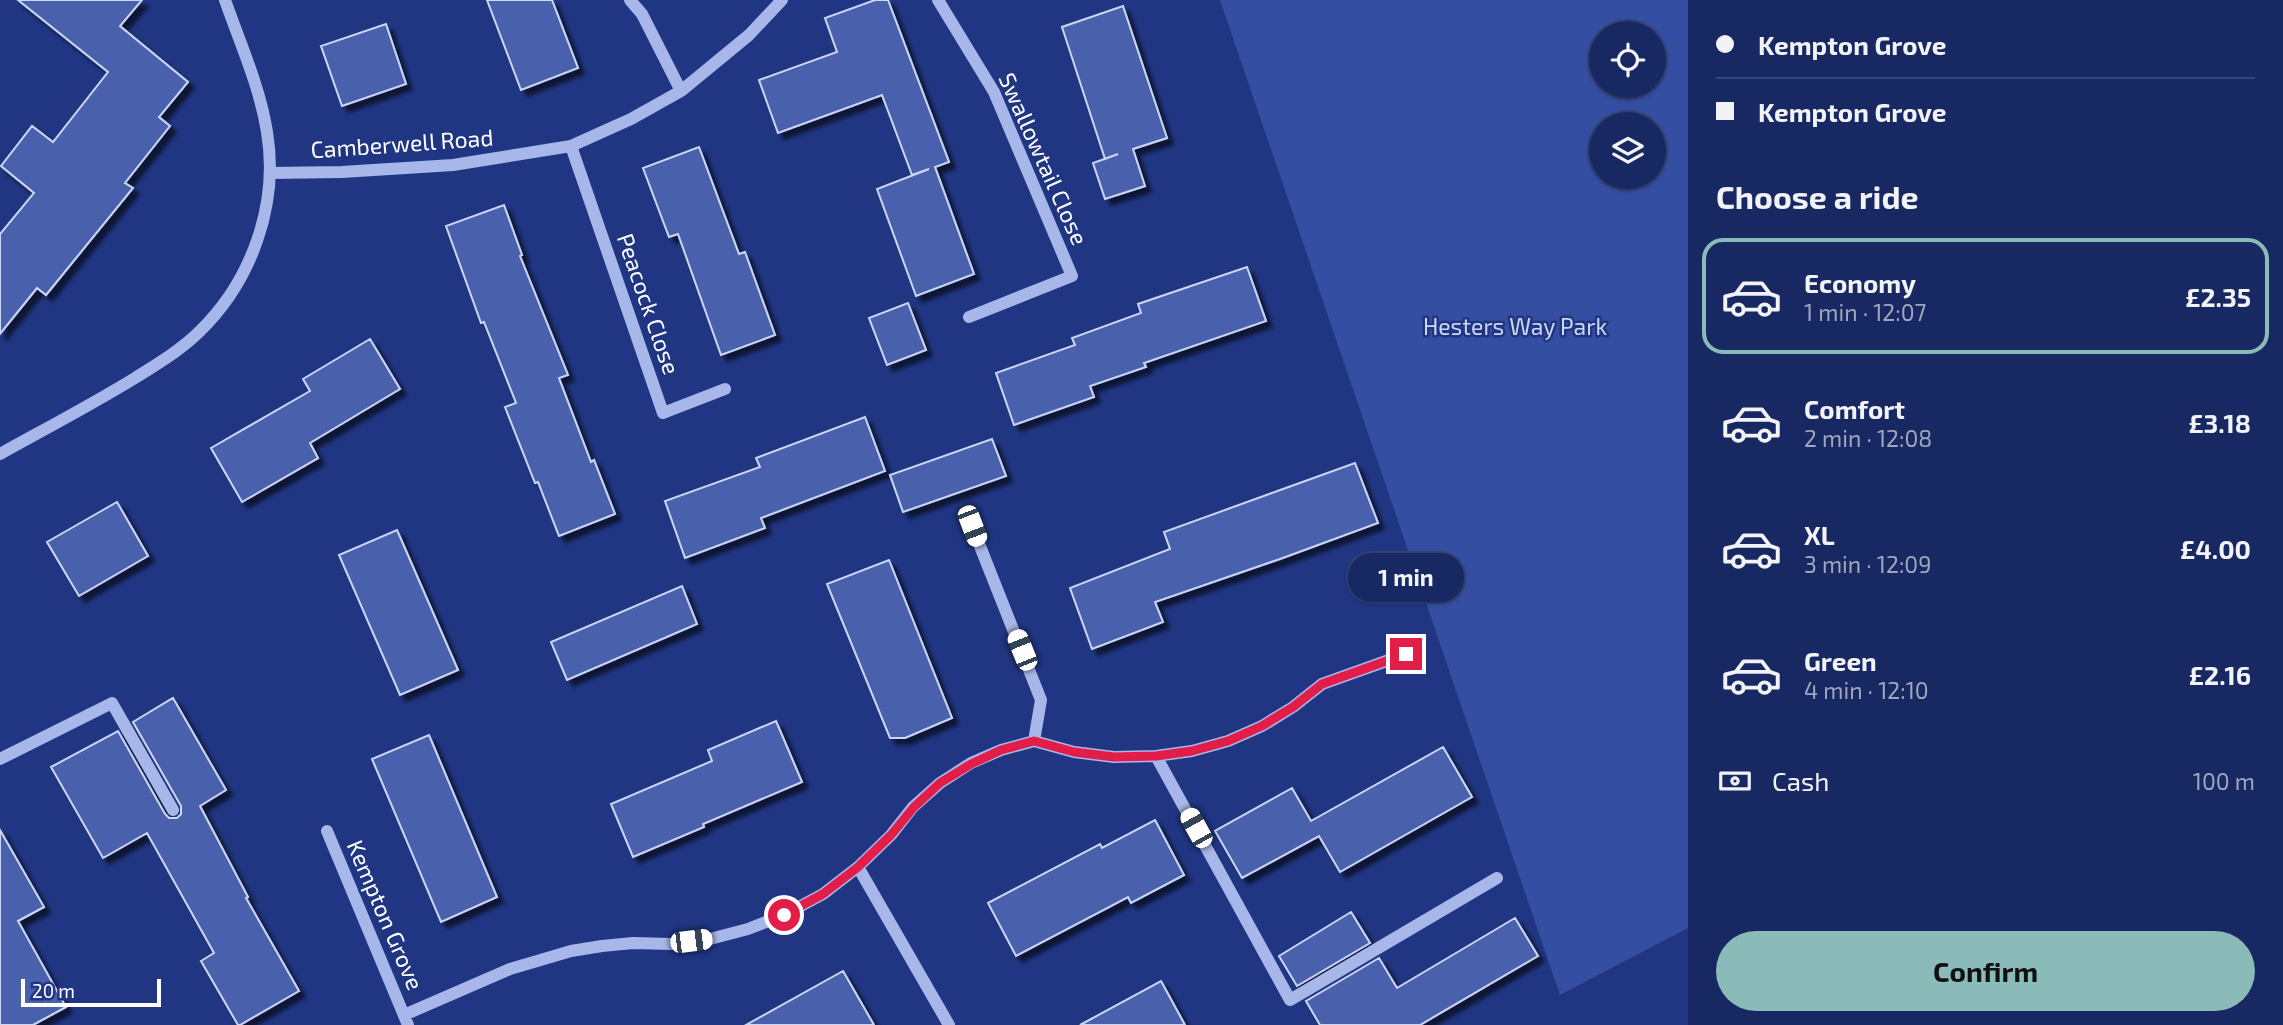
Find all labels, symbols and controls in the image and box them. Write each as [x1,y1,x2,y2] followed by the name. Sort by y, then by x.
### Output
[1589,21,1666,189] map controls
[1589,21,1666,98] button: locate
[1758,29,1946,60] text: Kempton Grove
[993,68,1094,249] street label: Swallowtail Close
[1758,96,1946,127] text: Kempton Grove
[1589,112,1666,189] button: layers
[310,123,494,163] street label: Camberwell Road
[1716,177,1919,215] text: Choose a ride
[612,229,686,378] street label: Peacock Close
[1720,265,1783,328] icon: car
[1804,267,1916,298] text: Economy
[2185,281,2251,312] text: £2.35
[1804,298,1926,326] text: 1 min · 12:07
[1423,312,1607,340] park label: Hesters Way Park
[1720,391,1783,454] icon: car
[1804,393,1905,424] text: Comfort
[2188,407,2251,438] text: £3.18
[1804,424,1932,452] text: 2 min · 12:08
[955,503,990,549] car
[1720,517,1783,580] icon: car
[1804,519,1835,550] text: XL
[2180,533,2251,564] text: £4.00
[1804,550,1931,578] text: 3 min · 12:09
[1348,552,1464,602] callout: 1 min
[1378,563,1434,591] text: 1 min
[1005,627,1040,673] car
[1390,638,1422,670] route end
[1720,643,1783,706] icon: car
[1804,645,1877,676] text: Green
[2189,659,2251,690] text: £2.16
[1804,676,1929,704] text: 4 min · 12:10
[1716,762,1754,800] icon: cash
[1772,765,1829,796] text: Cash
[2193,767,2255,795] text: 100 m
[1177,805,1216,851] car
[342,835,430,994] street label: Kempton Grove
[768,899,800,931] route start
[669,928,714,954] car
[1716,931,2255,1011] button: Confirm
[21,976,161,1008] scale bar
[32,979,75,1002] text: 20 m

